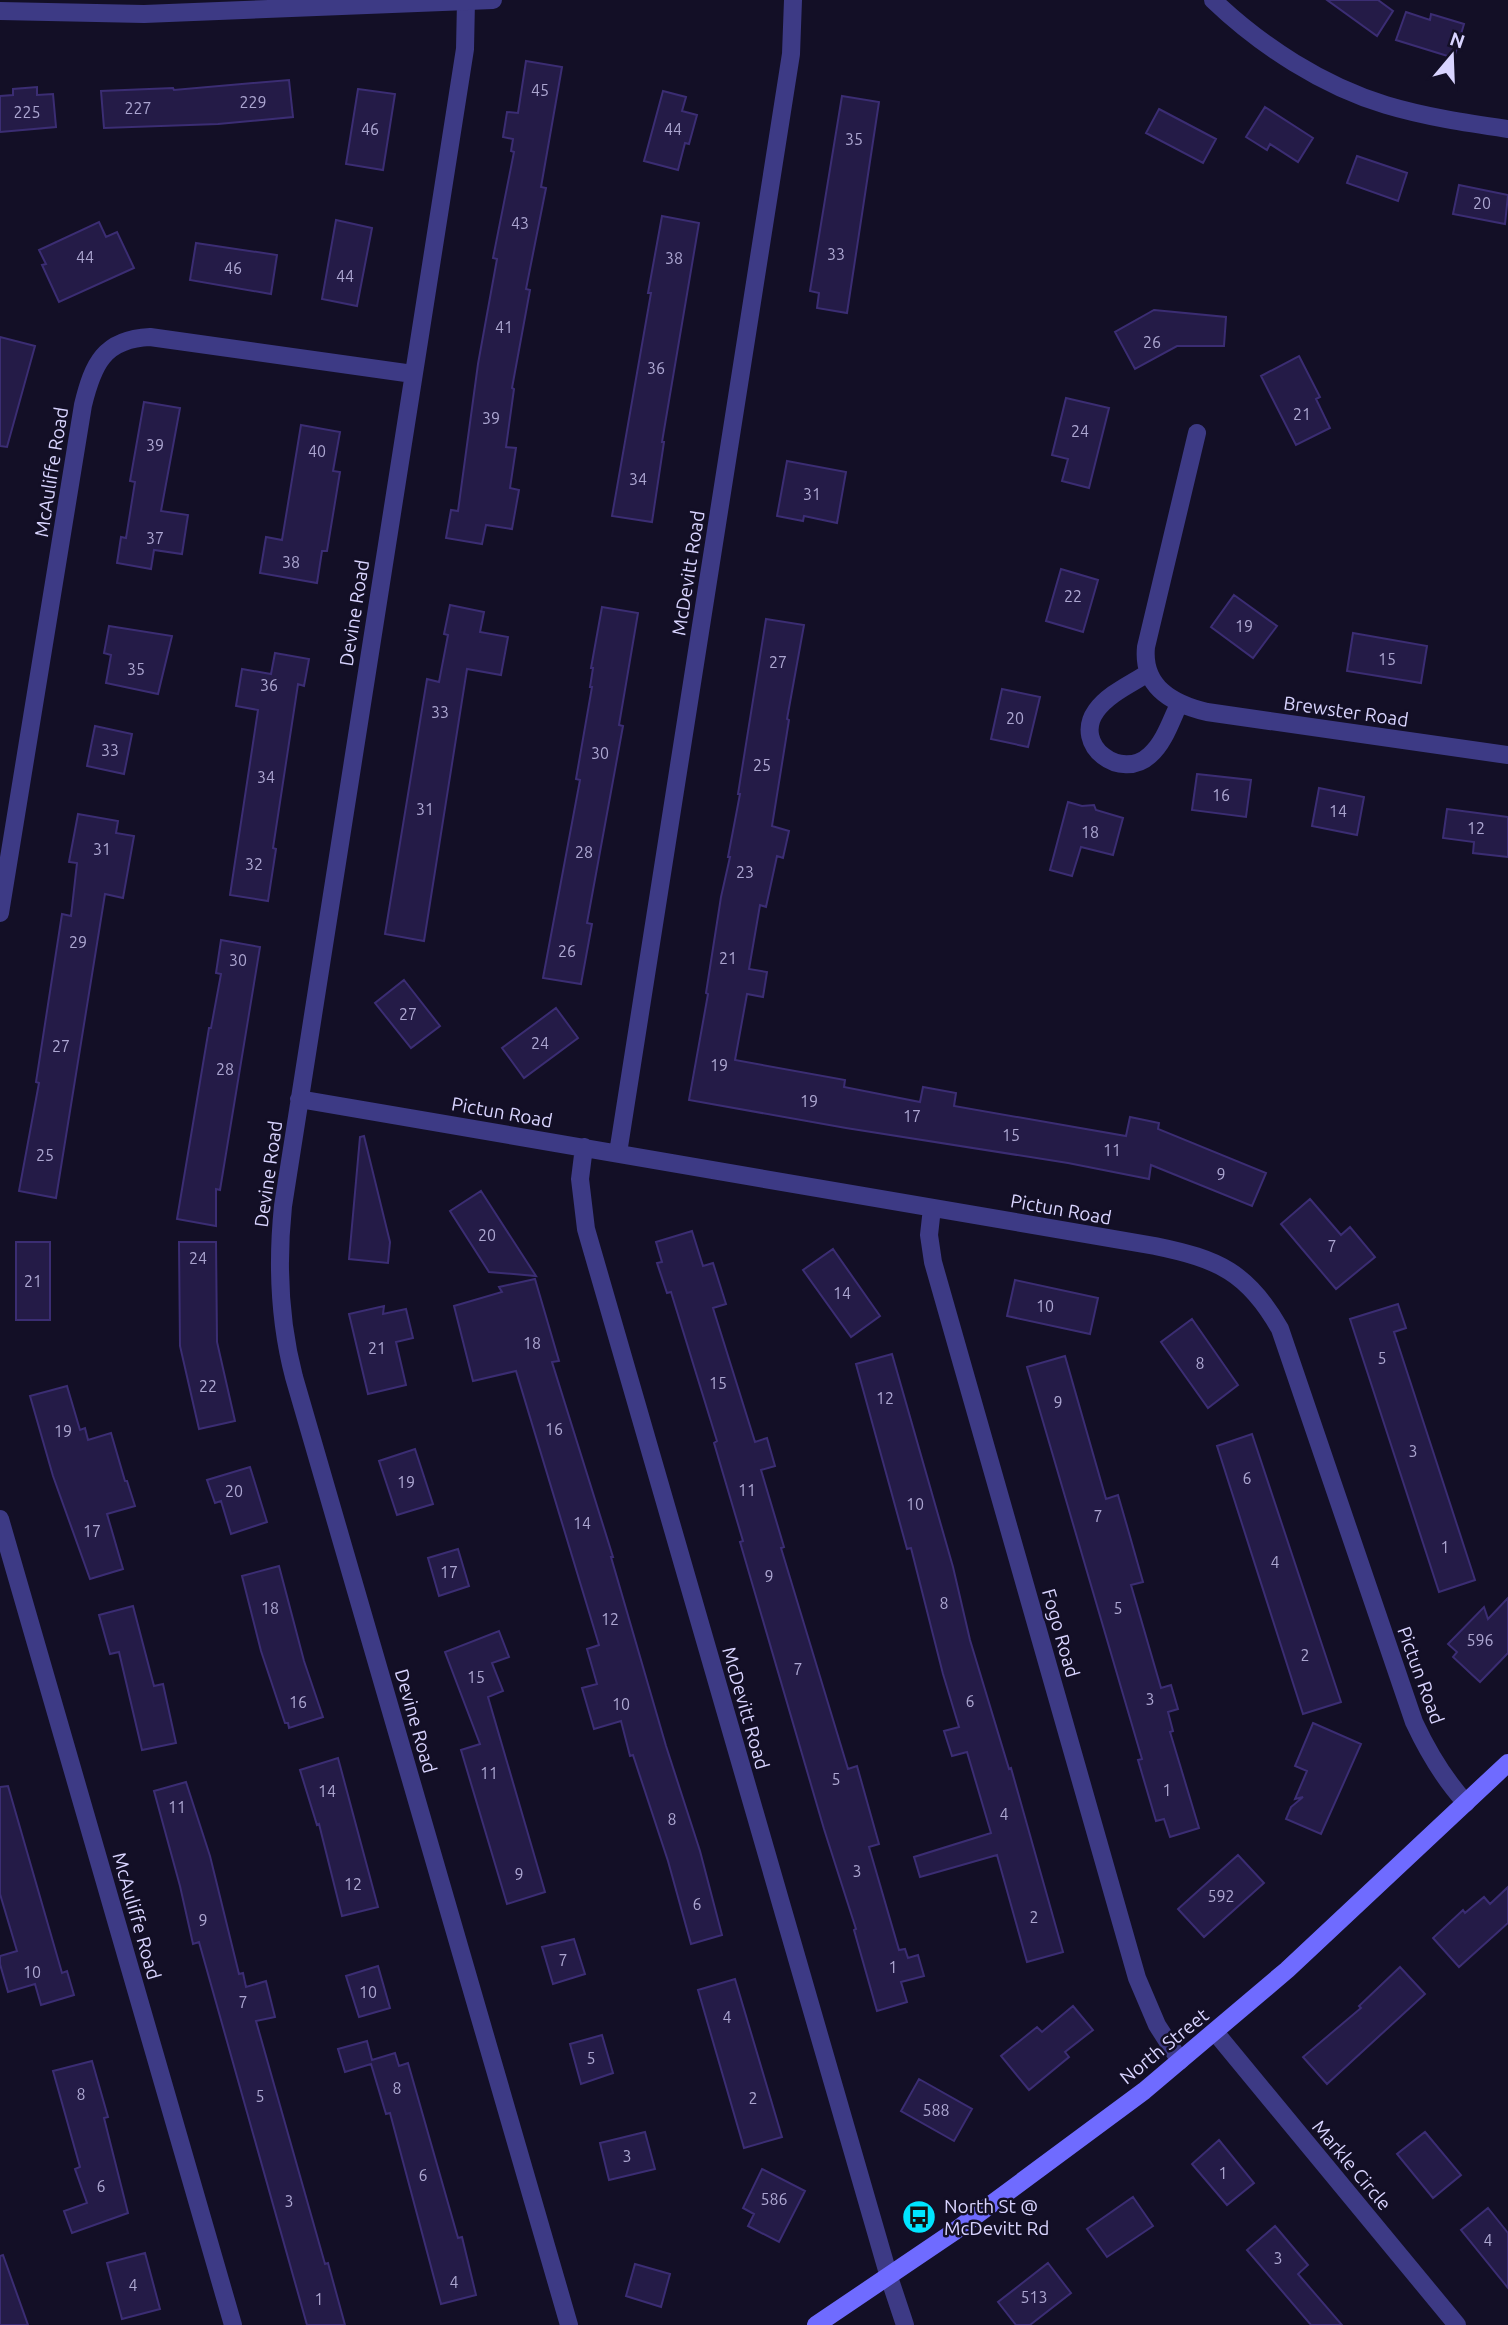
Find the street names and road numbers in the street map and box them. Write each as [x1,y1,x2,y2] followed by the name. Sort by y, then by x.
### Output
[30,405,72,539] street label: McAuliffe Road
[667,509,709,637] street label: McDevitt Road
[335,558,373,668] street label: Devine Road
[1282,691,1410,731] street label: Brewster Road
[450,1092,554,1132] street label: Pictun Road
[250,1119,286,1229] street label: Devine Road
[1009,1189,1113,1229] street label: Pictun Road
[1038,1586,1084,1680] street label: Fogo Road
[1393,1623,1449,1727] street label: Pictun Road
[718,1644,774,1772] street label: McDevitt Road
[391,1666,441,1776] street label: Devine Road
[108,1850,166,1982] street label: McAuliffe Road
[1115,2003,1213,2088] street label: North Street
[1308,2116,1396,2214] street label: Markle Circle

